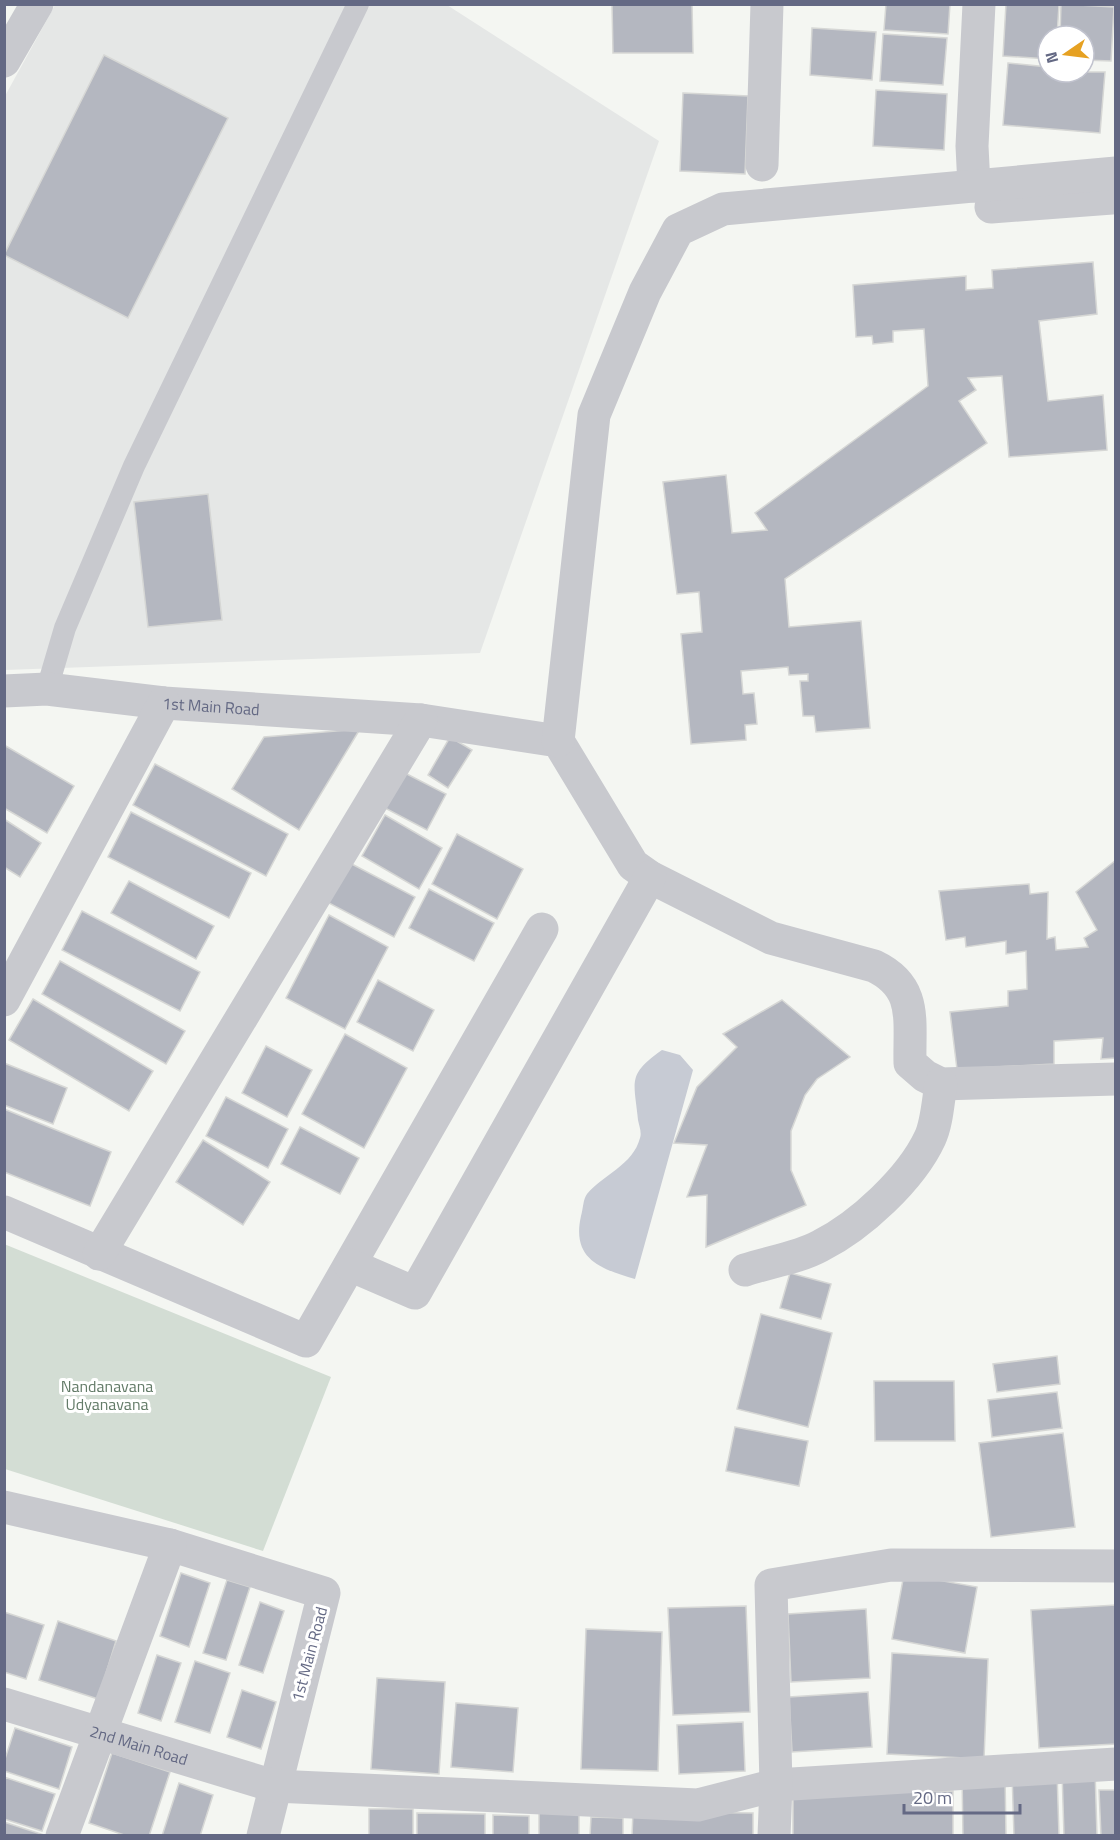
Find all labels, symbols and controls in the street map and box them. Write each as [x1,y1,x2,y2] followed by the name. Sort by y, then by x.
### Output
[1036,24,1096,84] north arrow
[1038,49,1064,66] text: N
[162,691,260,721] street label: 1st Main Road
[61,1374,153,1416] park label: Nandanavana Udyanavana
[285,1604,333,1704] street label: 1st Main Road
[87,1719,191,1771] street label: 2nd Main Road
[904,1777,1020,1815] scale bar
[913,1784,952,1811] text: 20 m

